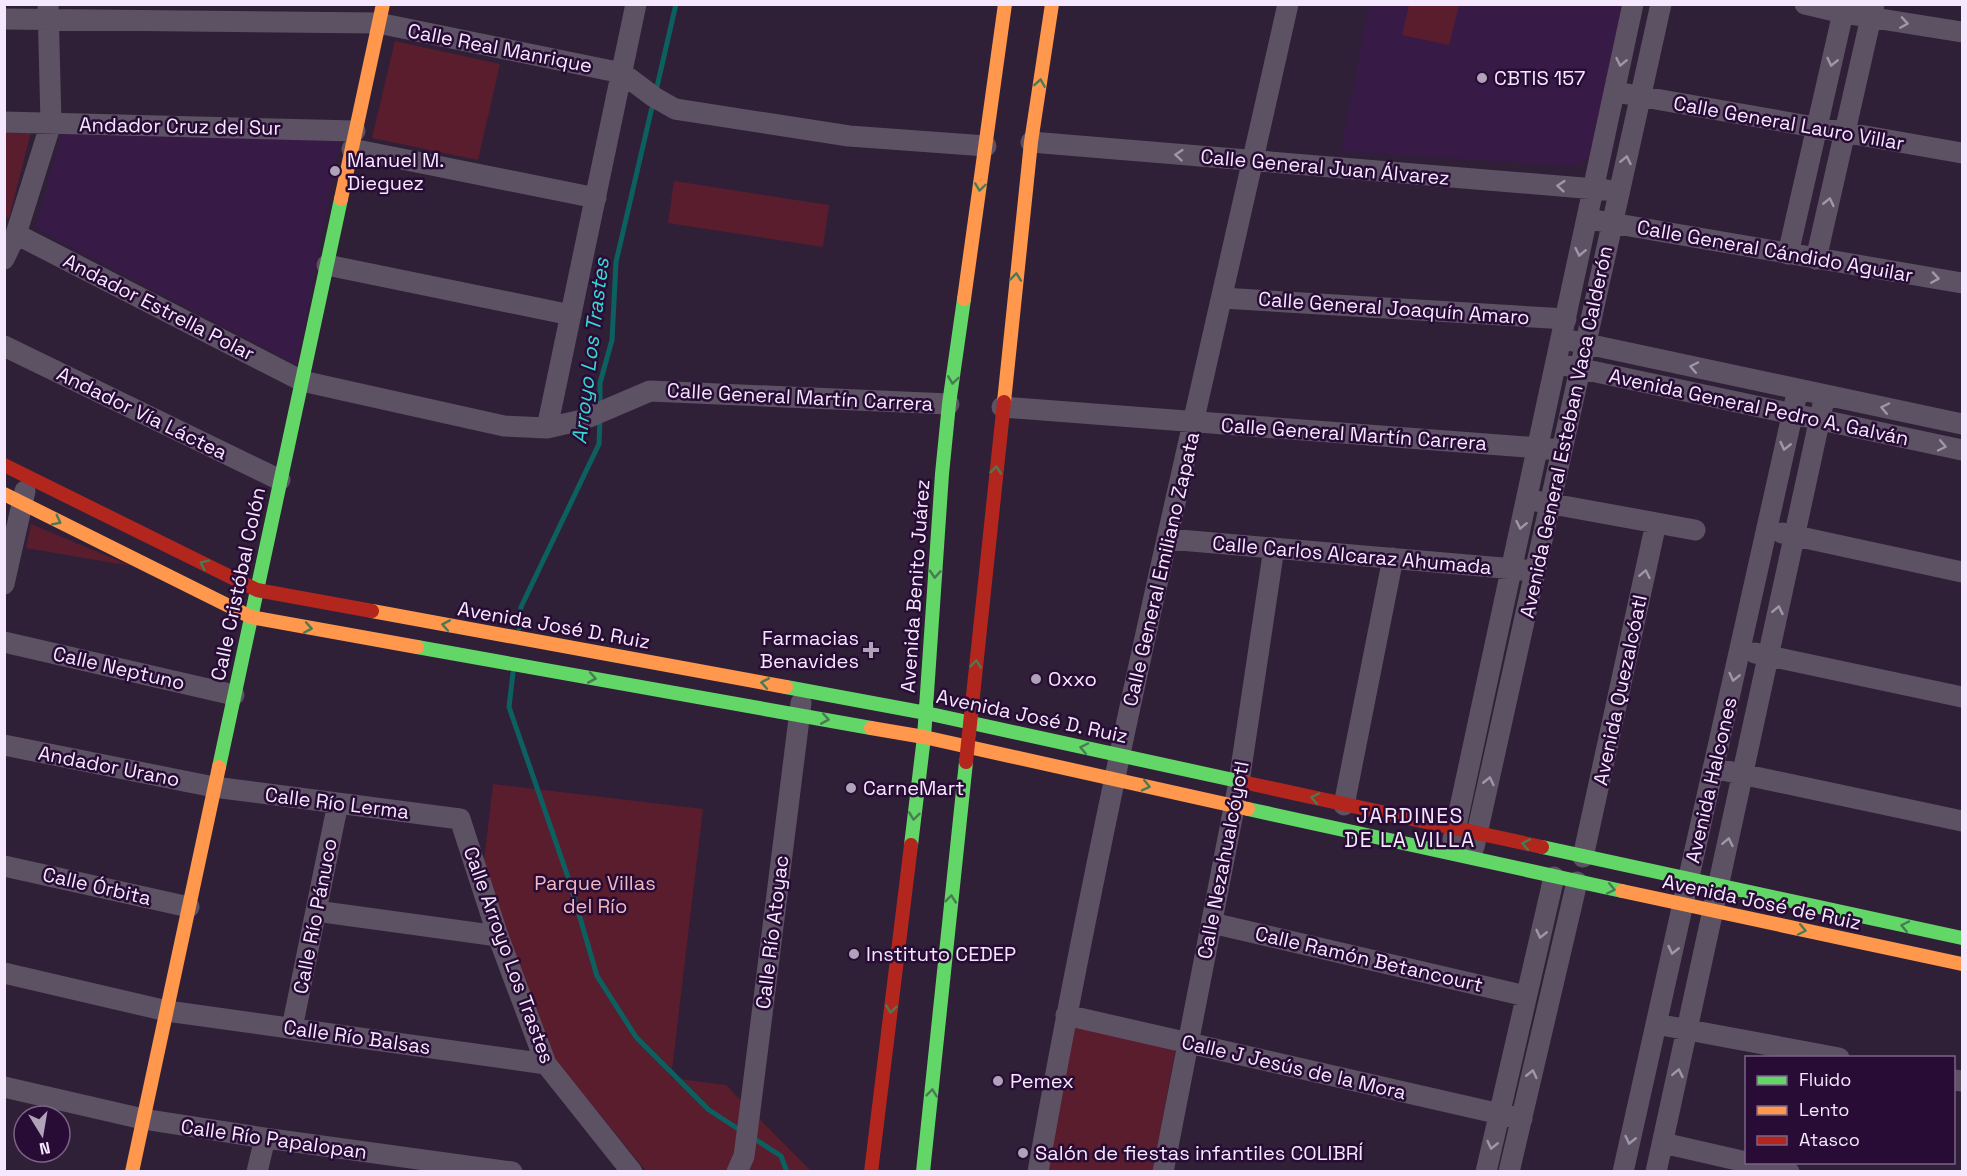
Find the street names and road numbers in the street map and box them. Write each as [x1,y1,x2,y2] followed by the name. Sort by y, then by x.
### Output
[405,17,595,79] street label: Calle Real Manrique
[1672,90,1906,156] street label: Calle General Lauro Villar
[79,111,281,141] street label: Andador Cruz del Sur
[1199,143,1451,191] street label: Calle General Juan Álvarez
[1635,214,1915,288] street label: Calle General Cándido Aguilar
[1514,243,1618,621] street label: Avenida General Esteban Vaca Calderón
[59,247,259,367] street label: Andador Estrella Polar
[1257,286,1531,330] street label: Calle General Joaquín Amaro
[53,360,231,466] street label: Andador Vía Láctea
[1607,362,1911,452] street label: Avenida General Pedro A. Galván
[666,377,934,417] street label: Calle General Martín Carrera
[1220,412,1488,456] street label: Calle General Martín Carrera
[1117,429,1205,709] street label: Calle General Emiliano Zapata
[895,478,935,694] street label: Avenida Benito Juárez
[205,485,271,683] street label: Calle Cristóbal Colón
[1211,530,1493,580] street label: Calle Carlos Alcaraz Ahumada
[1587,592,1653,788] street label: Avenida Quezalcóatl
[456,595,652,655] street label: Avenida José D. Ruiz
[50,640,188,696] street label: Calle Neptuno
[934,683,1130,749] street label: Avenida José D. Ruiz
[1679,694,1743,866] street label: Avenida Halcones
[36,740,182,792] street label: Andador Urano
[1191,759,1255,961] street label: Calle Nezahualcóyotl
[263,781,411,825] street label: Calle Río Lerma
[287,836,343,996] street label: Calle Río Pánuco
[458,843,560,1067] street label: Calle Arroyo Los Trastes
[750,854,794,1010] street label: Calle Río Atoyac
[40,861,154,911] street label: Calle Órbita
[1660,868,1864,936] street label: Avenida José de Ruiz
[1253,920,1485,998] street label: Calle Ramón Betancourt
[282,1014,432,1060] street label: Calle Río Balsas
[1179,1029,1409,1105] street label: Calle J Jesús de la Mora
[179,1113,369,1165] street label: Calle Río Papalopan

